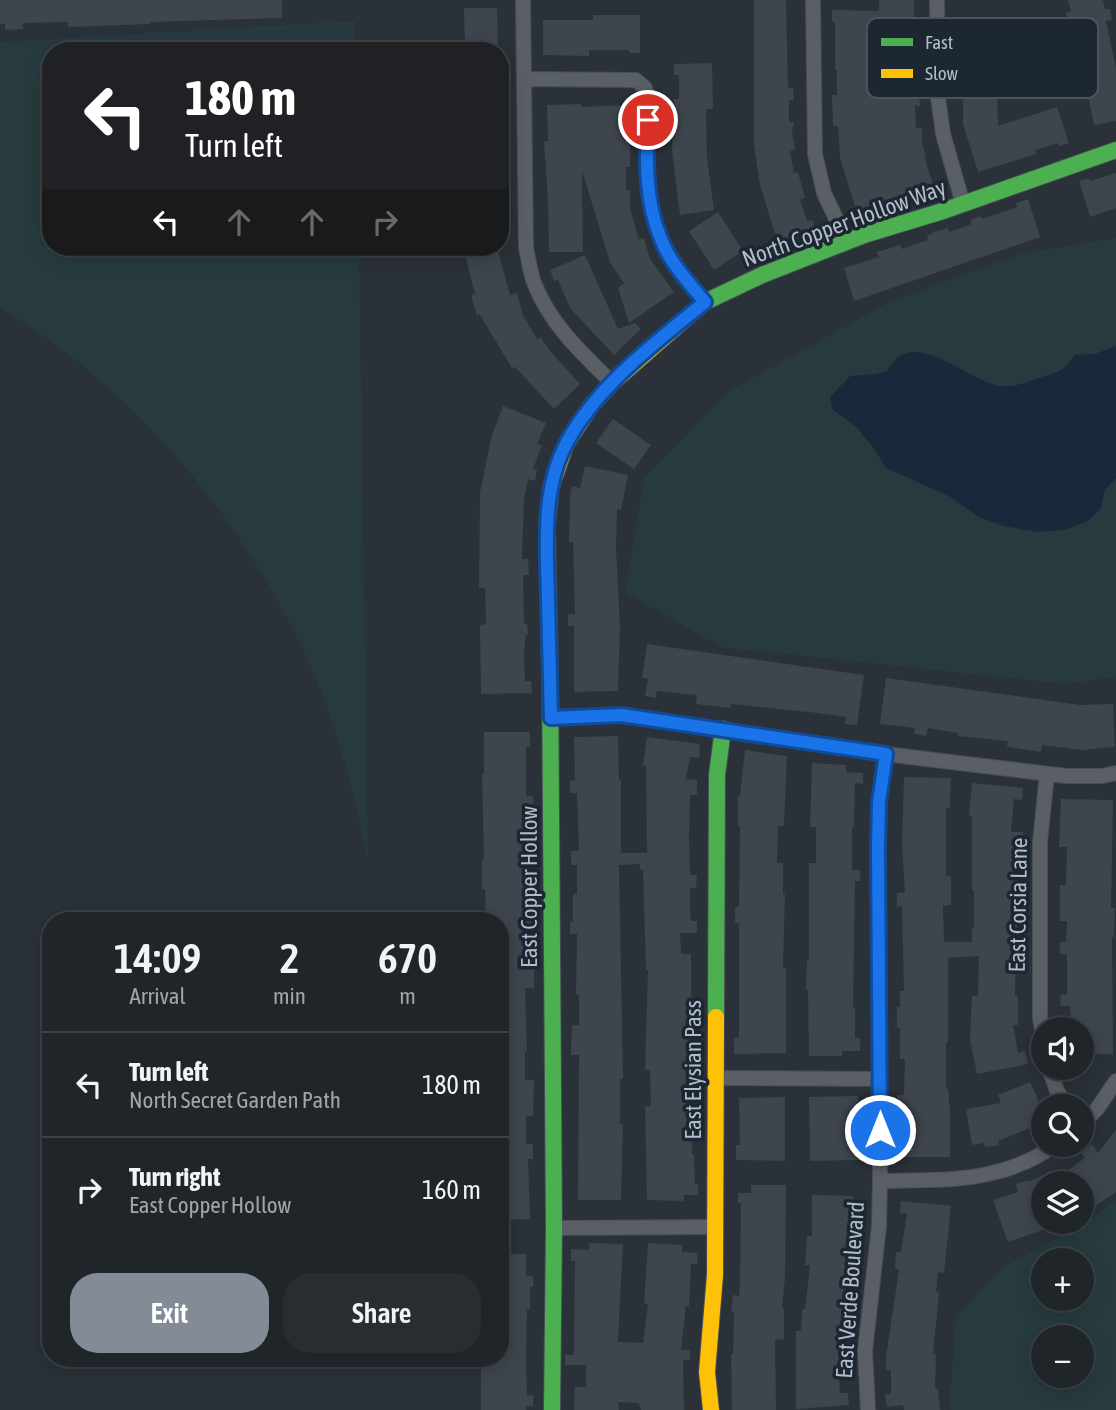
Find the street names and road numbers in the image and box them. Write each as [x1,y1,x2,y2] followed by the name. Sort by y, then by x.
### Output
[739,174,949,272] street label: North Copper Hollow Way
[516,806,542,968] street label: East Copper Hollow
[1004,837,1032,973] street label: East Corsia Lane
[680,1000,706,1140] street label: East Elysian Pass
[831,1201,869,1379] street label: East Verde Boulevard

